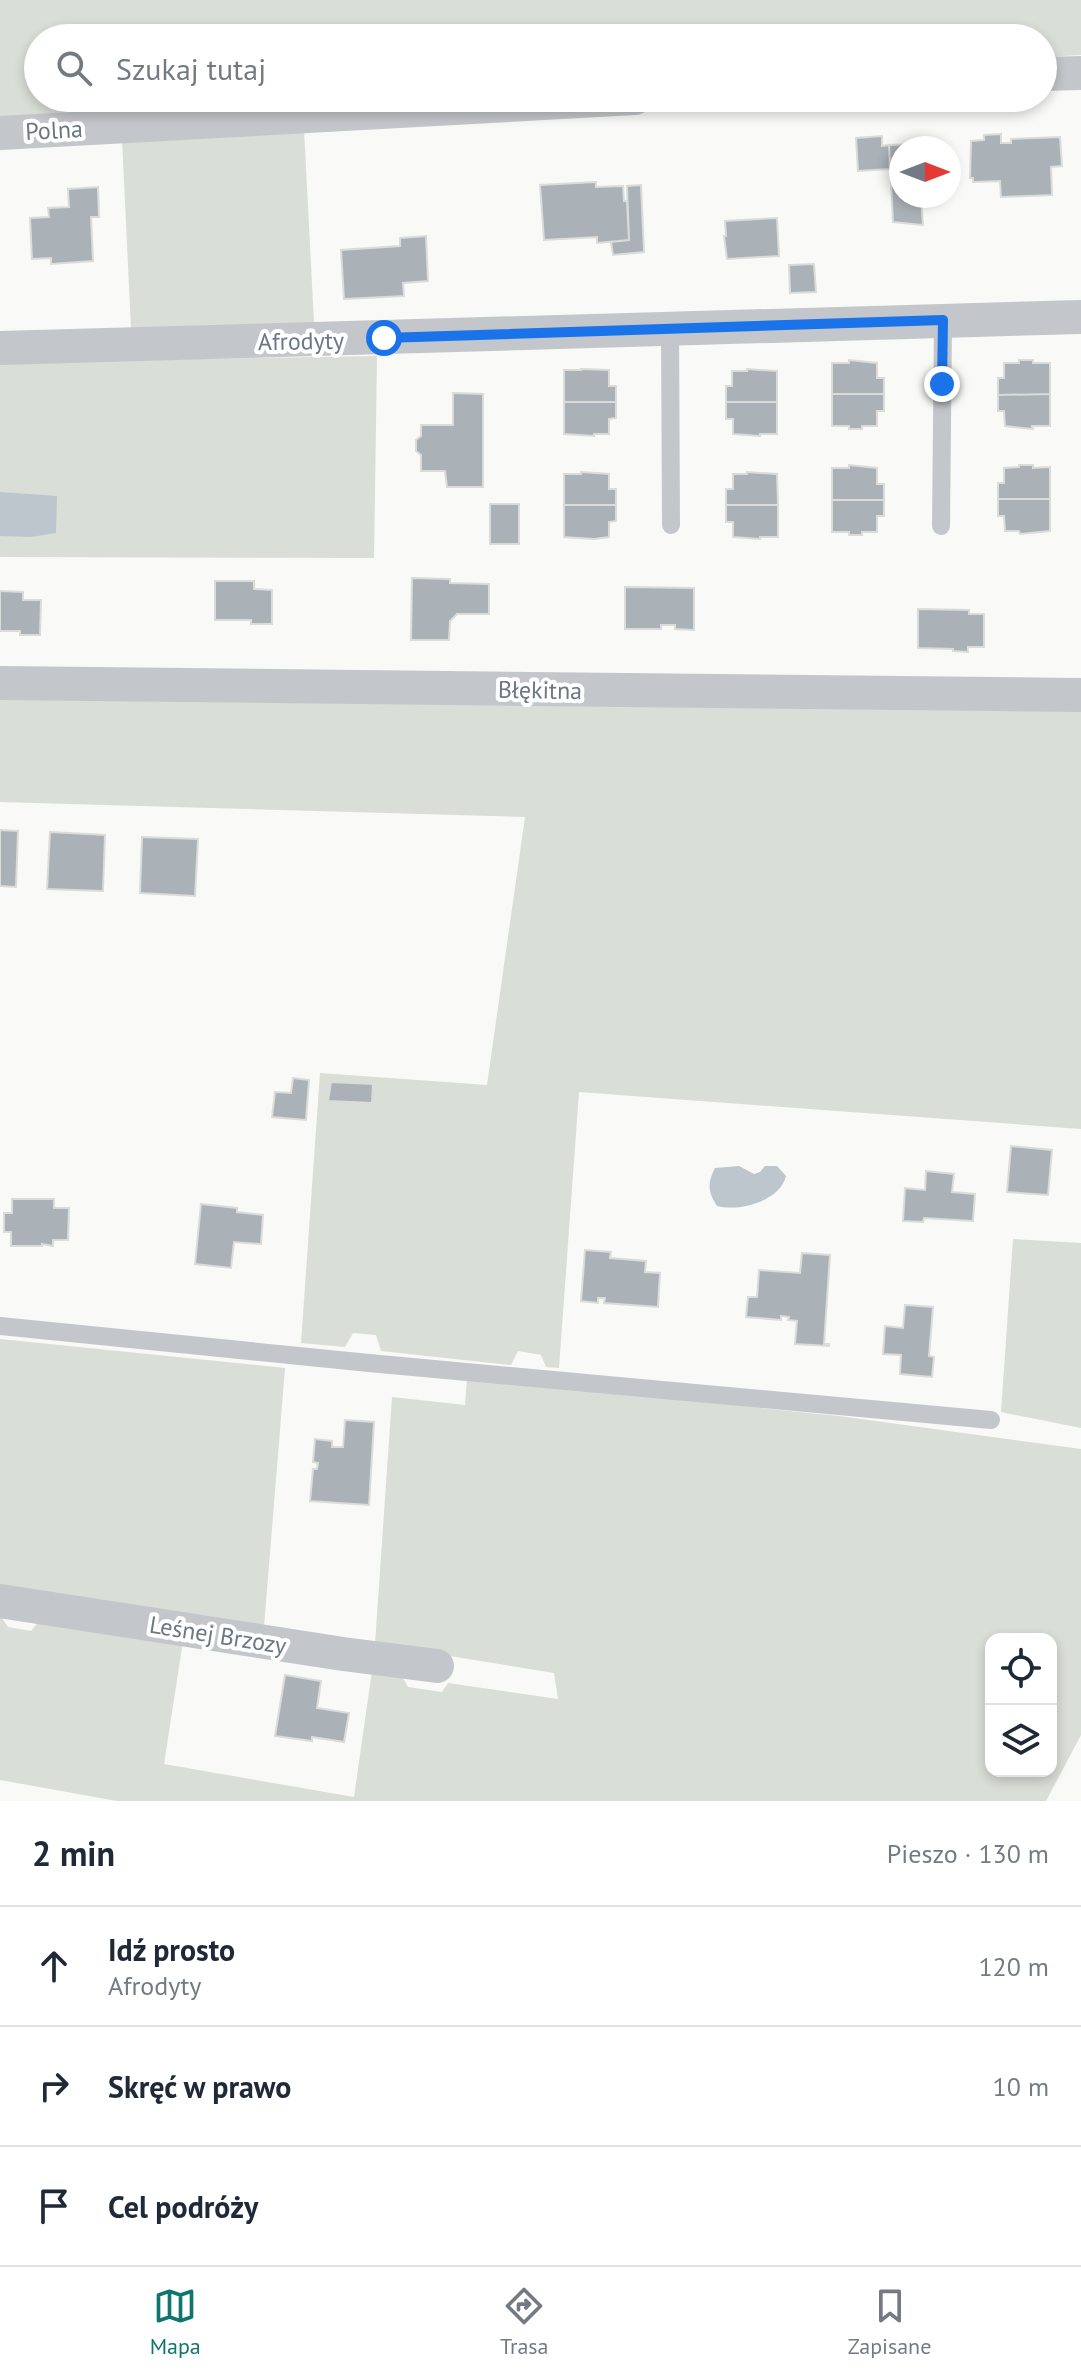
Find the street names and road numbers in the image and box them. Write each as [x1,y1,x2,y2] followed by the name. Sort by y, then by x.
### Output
[24,113,84,147] street label: Polna
[258,325,344,357] street label: Afrodyty
[498,674,582,706] street label: Błękitna
[147,1609,289,1661] street label: Leśnej Brzozy

